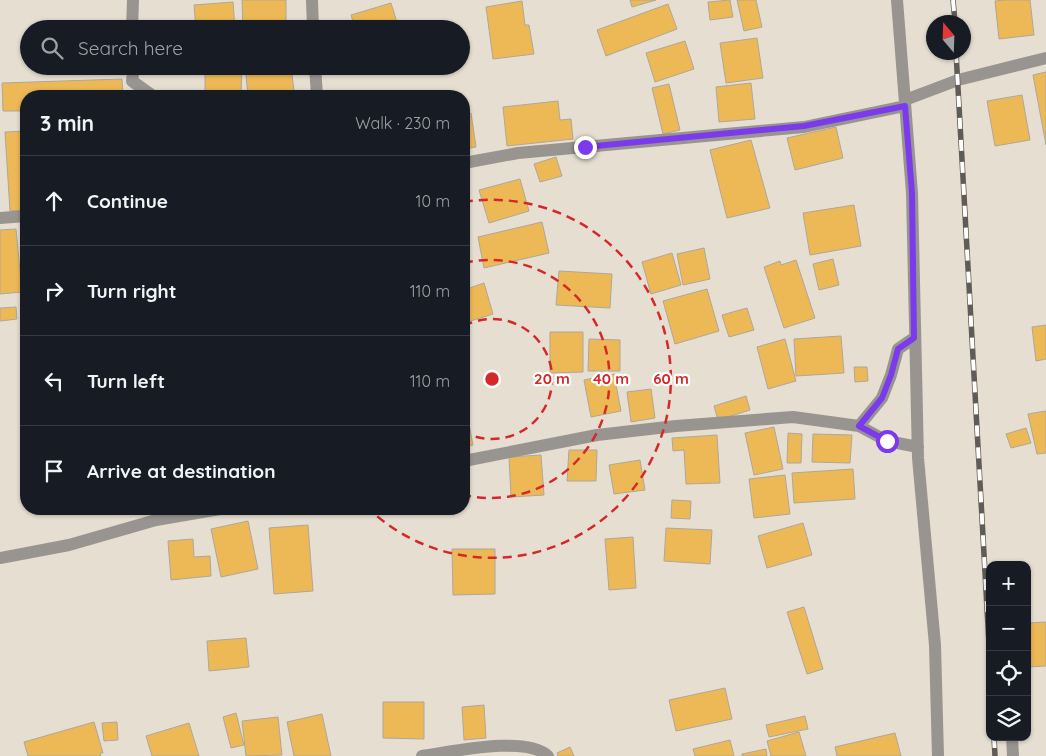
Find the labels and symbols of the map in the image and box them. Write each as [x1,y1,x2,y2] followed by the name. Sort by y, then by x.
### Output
[926,15,971,60] north arrow
[574,136,597,159] route end
[534,369,570,388] text: 20 m
[593,369,629,388] text: 40 m
[653,369,689,388] text: 60 m
[483,370,501,388] centre of rings
[876,430,899,453] route start

